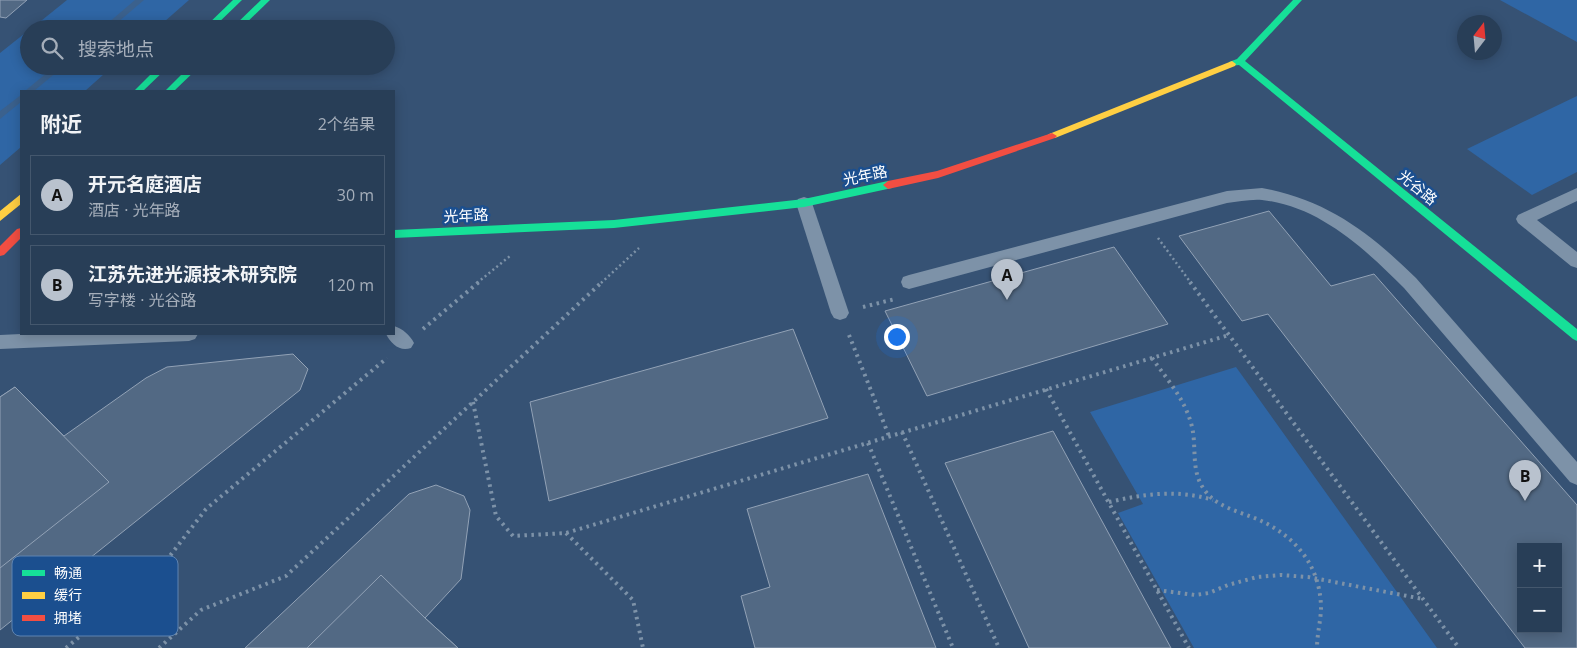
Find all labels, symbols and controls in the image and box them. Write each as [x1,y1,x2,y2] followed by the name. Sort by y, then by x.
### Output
[1457,15,1502,60] north arrow
[20,20,395,75] search box
[38,34,66,62] icon: search
[78,36,154,62] text: 搜索地点
[40,110,82,138] text: 附近
[318,113,375,135] text: 2个结果
[841,161,889,189] street label: 光年路
[1394,165,1442,209] street label: 光谷路
[88,171,202,197] text: 开元名庭酒店
[51,184,63,206] text: A
[337,184,374,206] text: 30 m
[88,199,181,221] text: 酒店 · 光年路
[443,204,489,226] street label: 光年路
[991,259,1023,300] pin: A
[88,261,297,287] text: 江苏先进光源技术研究院
[52,274,62,296] text: B
[328,274,374,296] text: 120 m
[88,289,197,311] text: 写字楼 · 光谷路
[884,324,910,350] your location
[1509,460,1541,501] pin: B
[1517,543,1562,633] map controls
[1517,543,1562,588] button: +
[12,556,178,636] legend
[54,563,82,582] text: 畅通
[54,585,82,604] text: 缓行
[1517,588,1562,633] button: −
[54,608,82,627] text: 拥堵

